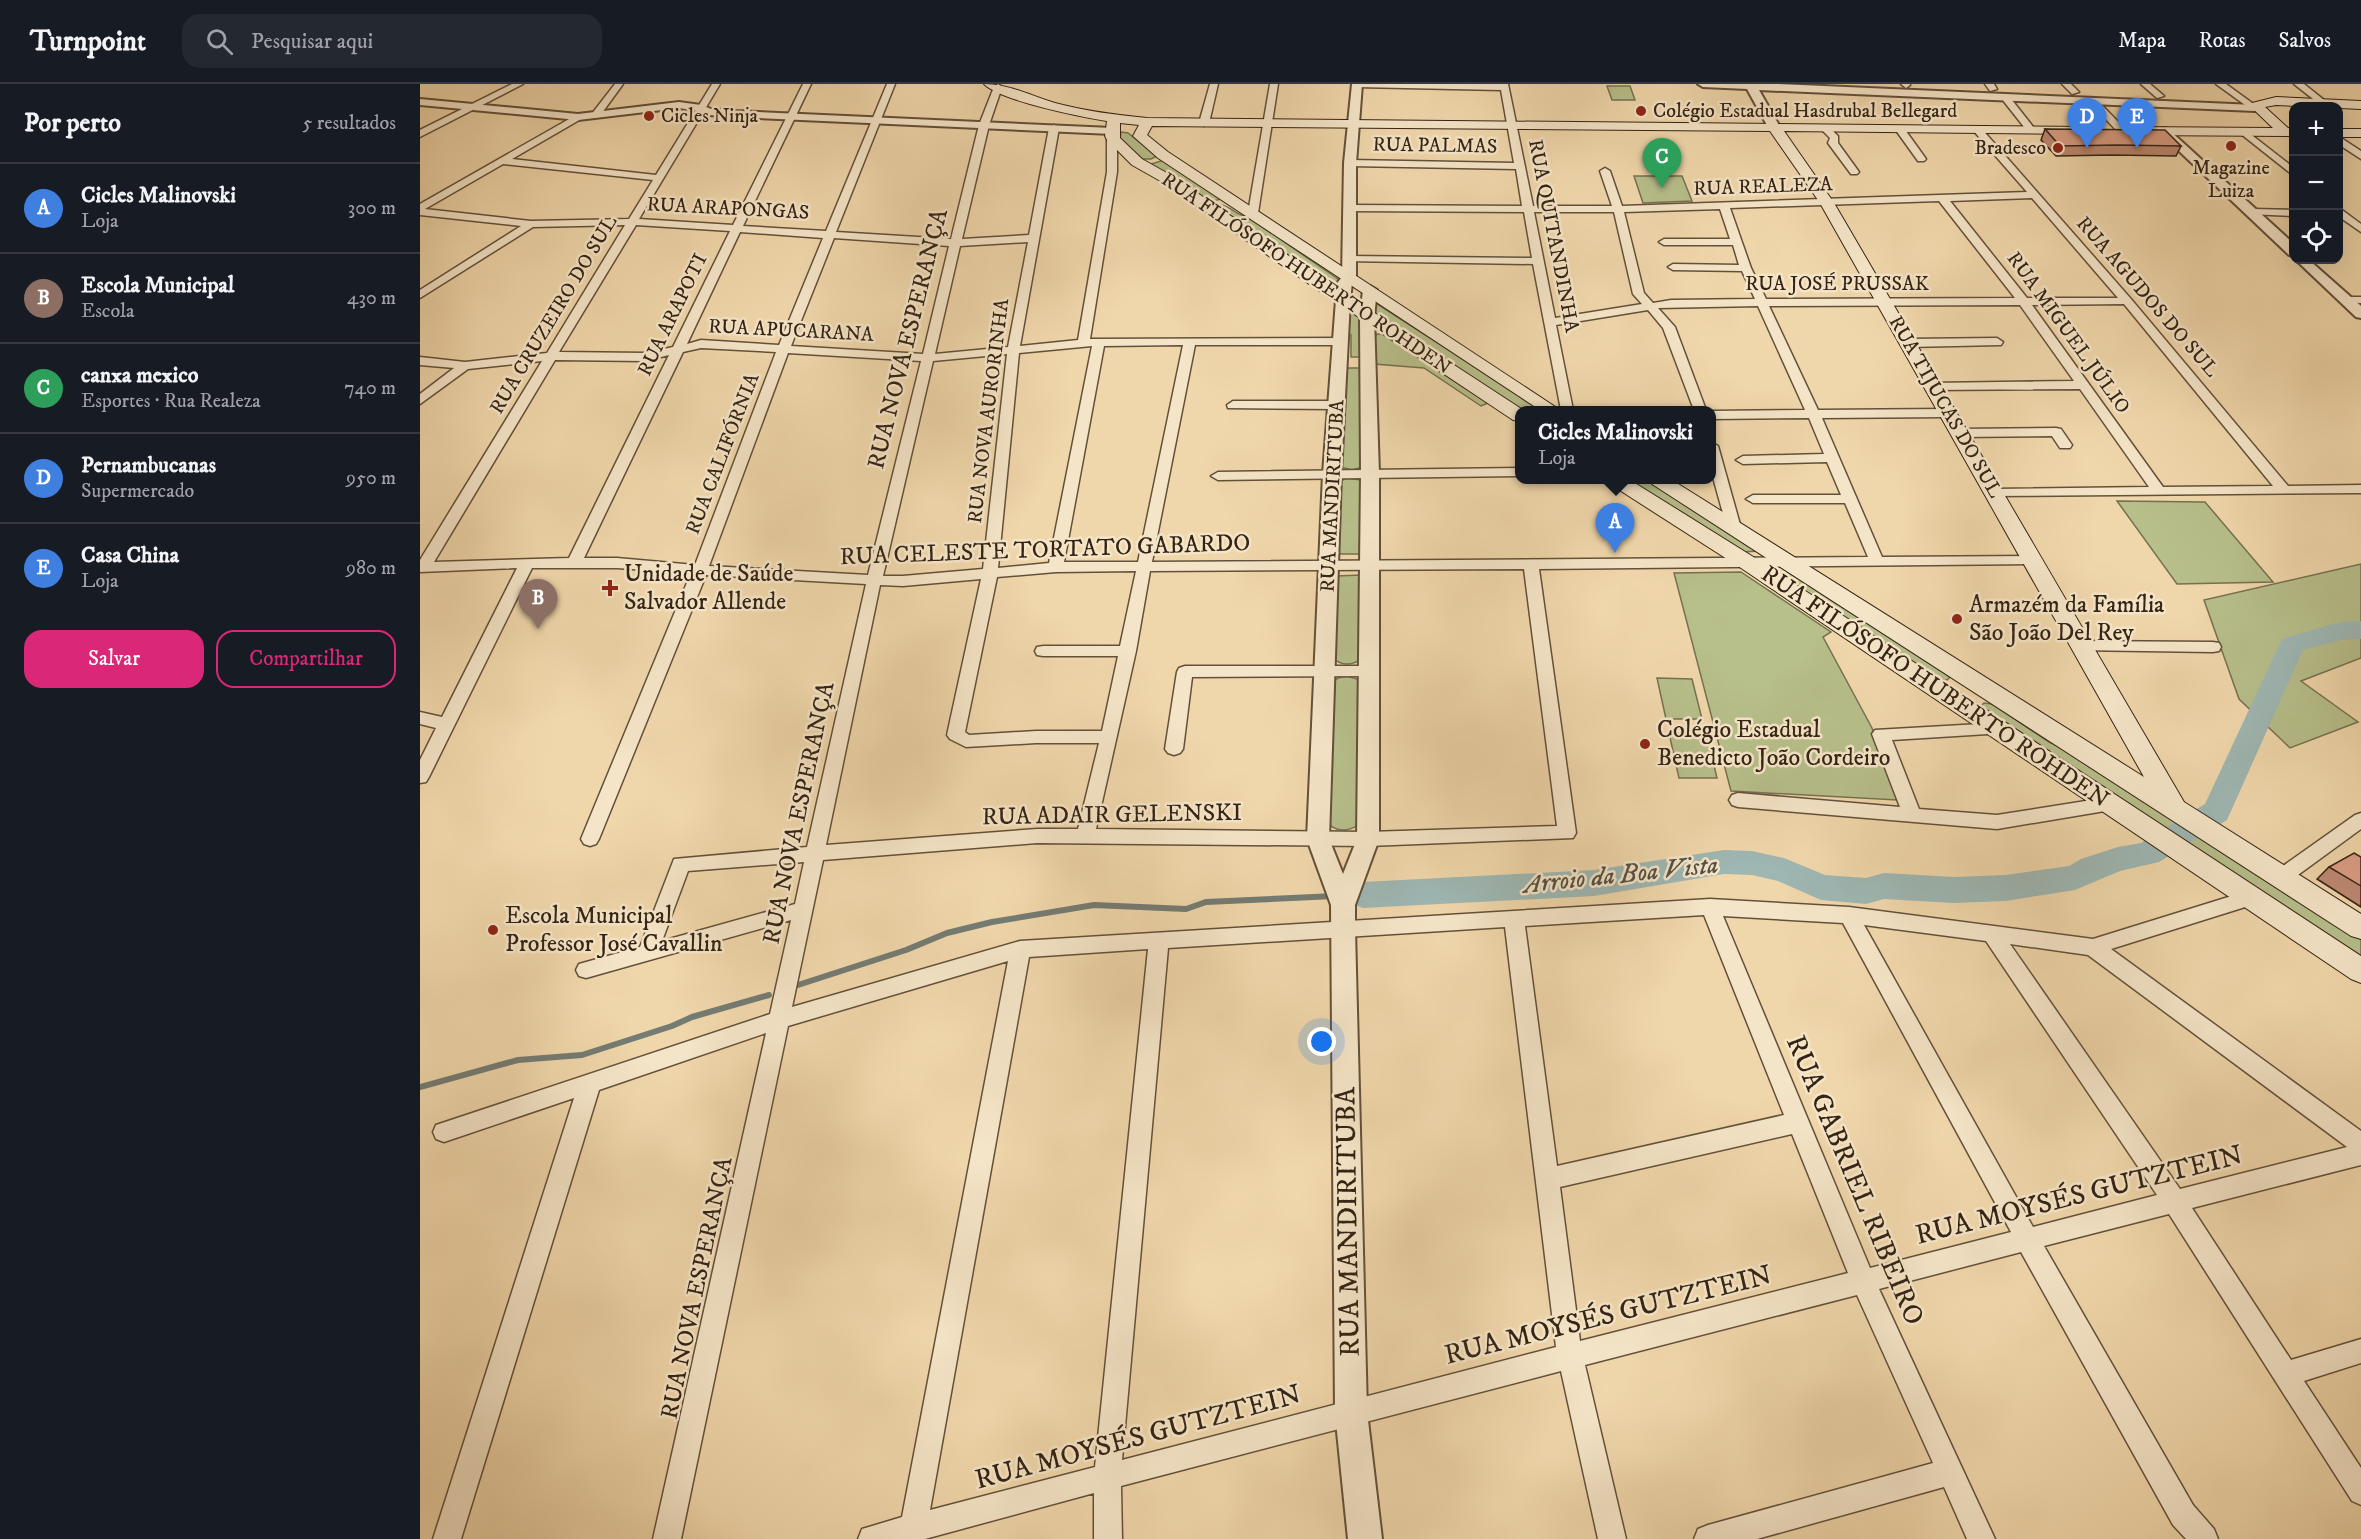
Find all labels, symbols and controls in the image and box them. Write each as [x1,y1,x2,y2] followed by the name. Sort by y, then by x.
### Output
[182,14,602,68] search box
[30,24,146,59] text: Turnpoint
[203,25,236,58] icon: search
[251,28,373,55] text: Pesquisar aqui
[2118,28,2166,54] text: Mapa
[2199,28,2246,54] text: Rotas
[2279,28,2331,54] text: Salvos
[2068,98,2106,148] pin: D
[2118,98,2156,148] pin: E
[1653,99,1957,124] place label: Colégio Estadual Hasdrubal Bellegard
[2289,102,2343,264] map controls
[2289,102,2343,156] button: +
[661,104,758,129] place label: Cicles Ninja
[1634,104,1648,118] marker: Colégio Estadual Hasdrubal Bellegard
[24,107,121,140] text: Por perto
[642,109,656,123] marker: Cicles Ninja
[302,111,396,136] text: 5 resultados
[1372,132,1498,160] street label: RUA PALMAS
[1974,136,2046,161] place label: Bradesco
[1522,137,1584,335] street label: RUA QUITANDINHA
[1642,138,1682,188] pin: C
[2224,139,2238,153] marker: Magazine Luiza
[2051,141,2065,155] marker: Bradesco
[2192,156,2270,204] place label: Magazine Luiza
[2289,156,2343,210] button: −
[1156,167,1456,381] street label: RUA FILÓSOFO HUBERTO ROHDEN
[1693,172,1833,202] street label: RUA REALEZA
[81,182,236,209] text: Cicles Malinovski
[646,192,810,226] street label: RUA ARAPONGAS
[37,196,50,221] text: A
[348,196,396,221] text: 300 m
[861,205,955,472] street label: RUA NOVA ESPERANÇA
[81,209,118,234] text: Loja
[2289,210,2343,264] button: locate
[485,211,624,419] street label: RUA CRUZEIRO DO SUL
[2070,212,2224,383] street label: RUA AGUDOS DO SUL
[2001,247,2136,419] street label: RUA MIGUEL JÚLIO
[633,250,713,380] street label: RUA ARAPOTI
[81,272,234,299] text: Escola Municipal
[1745,272,1929,297] street label: RUA JOSÉ PRUSSAK
[37,286,50,311] text: B
[347,286,396,311] text: 430 m
[963,297,1015,525] street label: RUA NOVA AURORINHA
[81,299,135,324] text: Escola
[1883,311,2008,503] street label: RUA TIJUCAS DO SUL
[708,314,875,348] street label: RUA APUCARANA
[81,362,198,389] text: canxa mexico
[680,369,765,538] street label: RUA CALIFÓRNIA
[37,376,50,401] text: C
[344,376,396,401] text: 740 m
[81,389,261,414] text: Esportes · Rua Realeza
[1315,399,1351,593] street label: RUA MANDIRITUBA
[1515,406,1716,484] popup
[1538,419,1693,446] text: Cicles Malinovski
[1538,446,1576,471] text: Loja
[81,452,216,479] text: Pernambucanas
[36,466,51,491] text: D
[346,466,396,491] text: 950 m
[81,479,194,504] text: Supermercado
[1596,504,1634,553] pin: A
[839,528,1251,572] street label: RUA CELESTE TORTATO GABARDO
[81,542,179,569] text: Casa China
[36,556,51,581] text: E
[346,556,396,581] text: 980 m
[1755,558,2115,815] street label: RUA FILÓSOFO HUBERTO ROHDEN
[624,559,793,617] place label: Unidade de Saúde Salvador Allende
[81,569,118,594] text: Loja
[601,579,619,597] marker: Unidade de Saúde Salvador Allende
[518,580,558,629] pin: B
[1969,590,2165,648] place label: Armazém da Família São João Del Rey
[1950,612,1964,626] marker: Armazém da Família São João Del Rey
[24,630,204,688] button: Salvar
[216,630,396,688] button: Compartilhar
[757,679,842,947] street label: RUA NOVA ESPERANÇA
[1657,715,1890,773] place label: Colégio Estadual Benedicto João Cordeiro
[1638,737,1652,751] marker: Colégio Estadual Benedicto João Cordeiro
[982,798,1242,832] street label: RUA ADAIR GELENSKI
[1519,848,1720,902] water label: Arroio da Boa Vista
[505,901,723,959] place label: Escola Municipal Professor José Cavallin
[486,923,500,937] marker: Escola Municipal Professor José Cavallin
[1307,1027,1336,1056] your location
[1778,1030,1932,1330] street label: RUA GABRIEL RIBEIRO
[1328,1086,1368,1357] street label: RUA MANDIRITUBA
[1912,1137,2246,1253] street label: RUA MOYSÉS GUTZTEIN
[655,1154,740,1422] street label: RUA NOVA ESPERANÇA
[1441,1257,1775,1373] street label: RUA MOYSÉS GUTZTEIN
[971,1377,1305,1497] street label: RUA MOYSÉS GUTZTEIN

